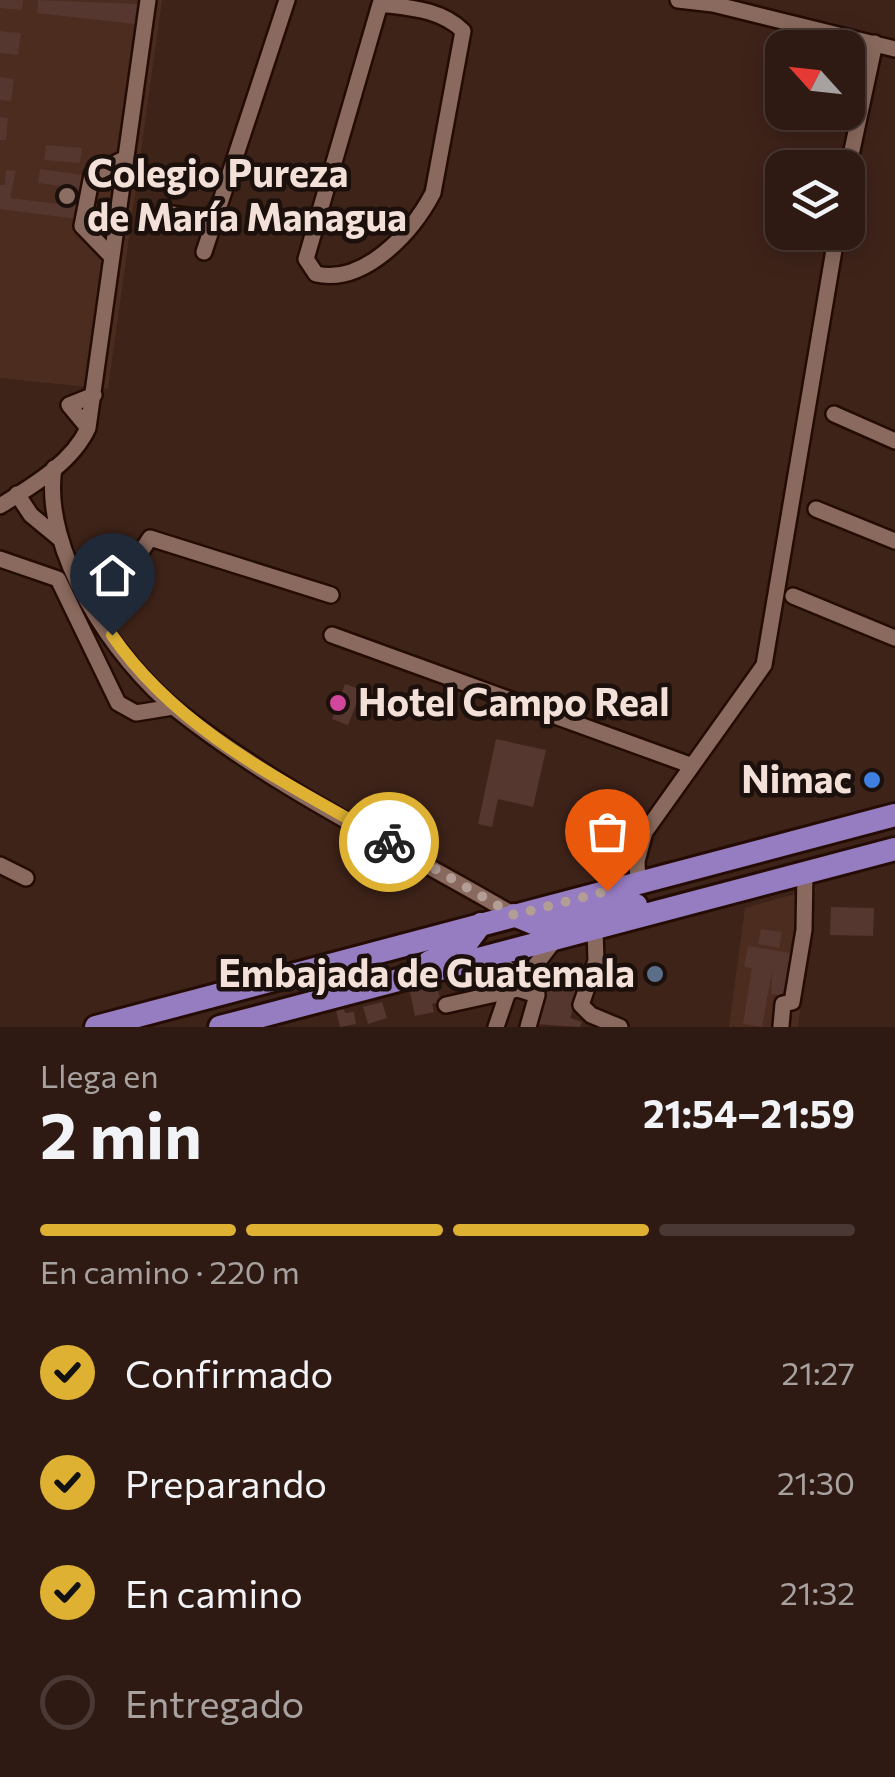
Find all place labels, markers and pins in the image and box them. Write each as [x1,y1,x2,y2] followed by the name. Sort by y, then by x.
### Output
[87,148,407,239] place label: Colegio Pureza de María Managua
[56,185,78,207] marker: Colegio Pureza de María Managua
[70,533,155,636] pin
[358,677,670,724] place label: Hotel Campo Real
[327,692,349,714] marker: Hotel Campo Real
[741,754,852,801] place label: Nimac
[861,769,883,791] marker: Nimac
[565,789,650,892] pin
[218,948,635,995] place label: Embajada de Guatemala
[644,963,666,985] marker: Embajada de Guatemala

